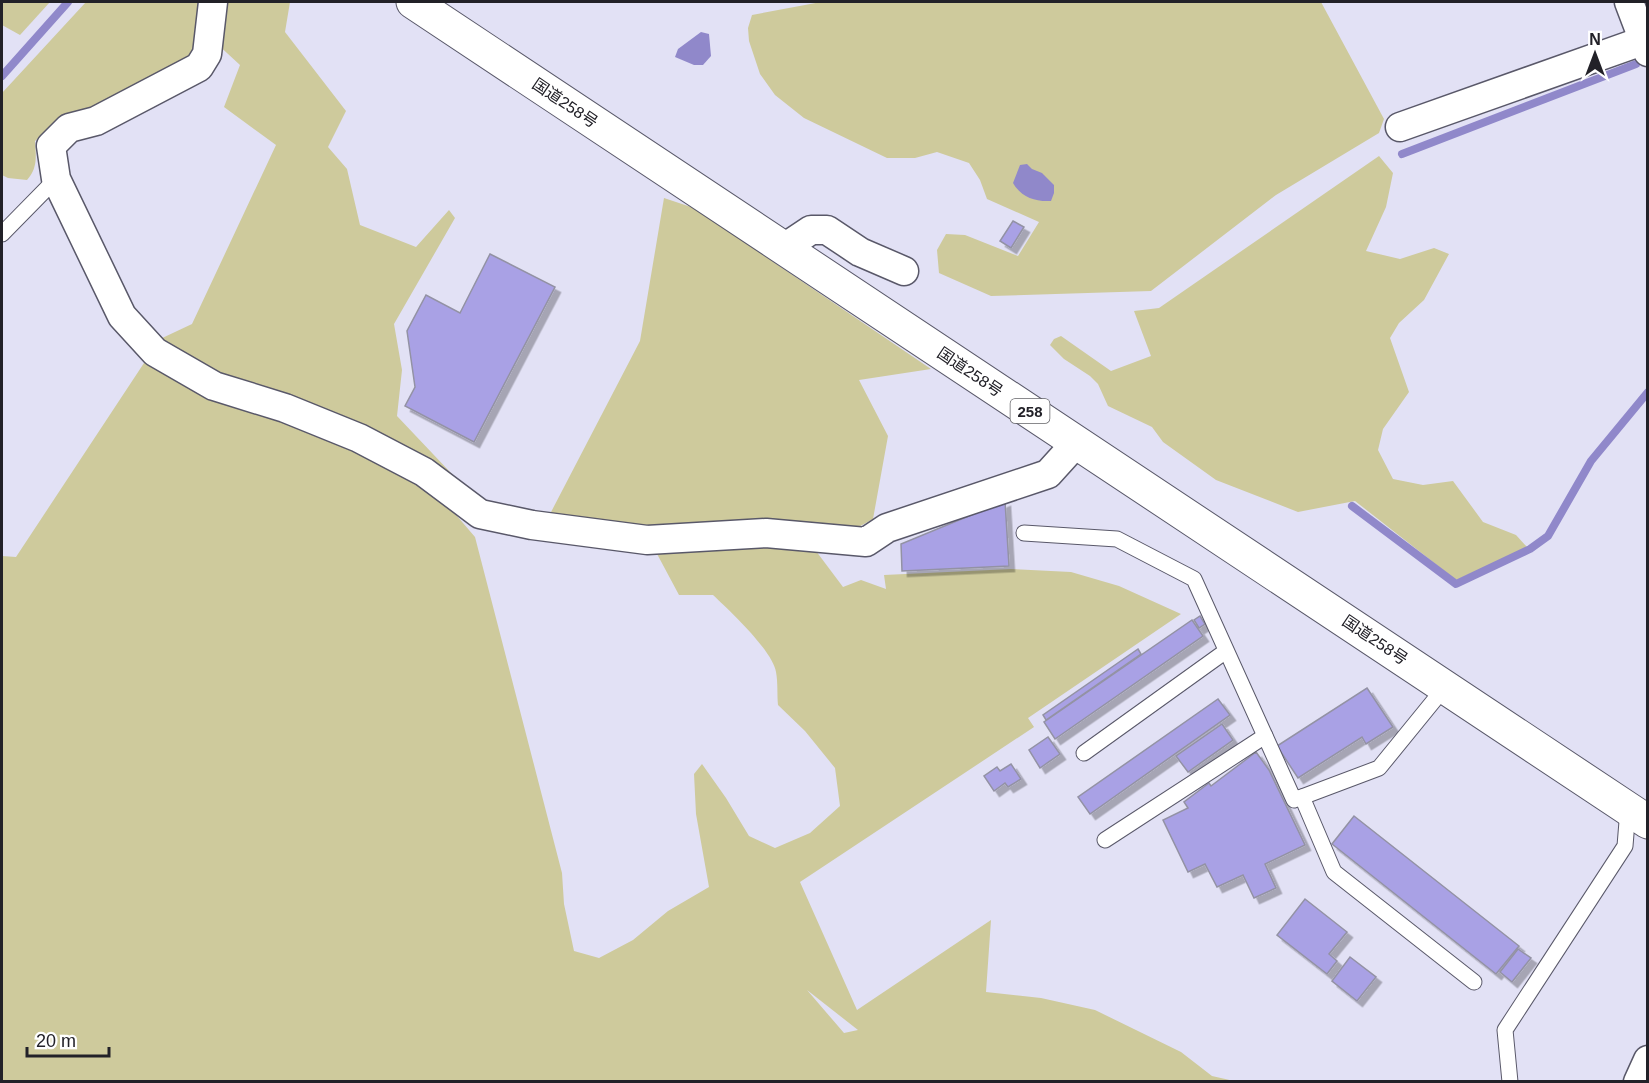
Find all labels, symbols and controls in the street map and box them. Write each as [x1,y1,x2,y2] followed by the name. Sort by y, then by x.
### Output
[1565,24,1625,84] north arrow
[1589,31,1601,48] text: N
[529,75,601,131] street label: 国道258号
[934,344,1006,400] street label: 国道258号
[1010,399,1050,423] road number: 258
[1339,612,1411,668] street label: 国道258号
[27,1020,110,1058] scale bar
[36,1031,76,1051] text: 20 m

